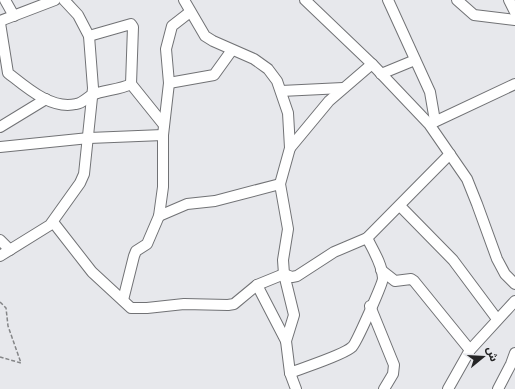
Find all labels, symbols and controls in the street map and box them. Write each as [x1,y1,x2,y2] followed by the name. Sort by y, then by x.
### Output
[463,337,503,377] north arrow
[484,345,501,363] text: ش

